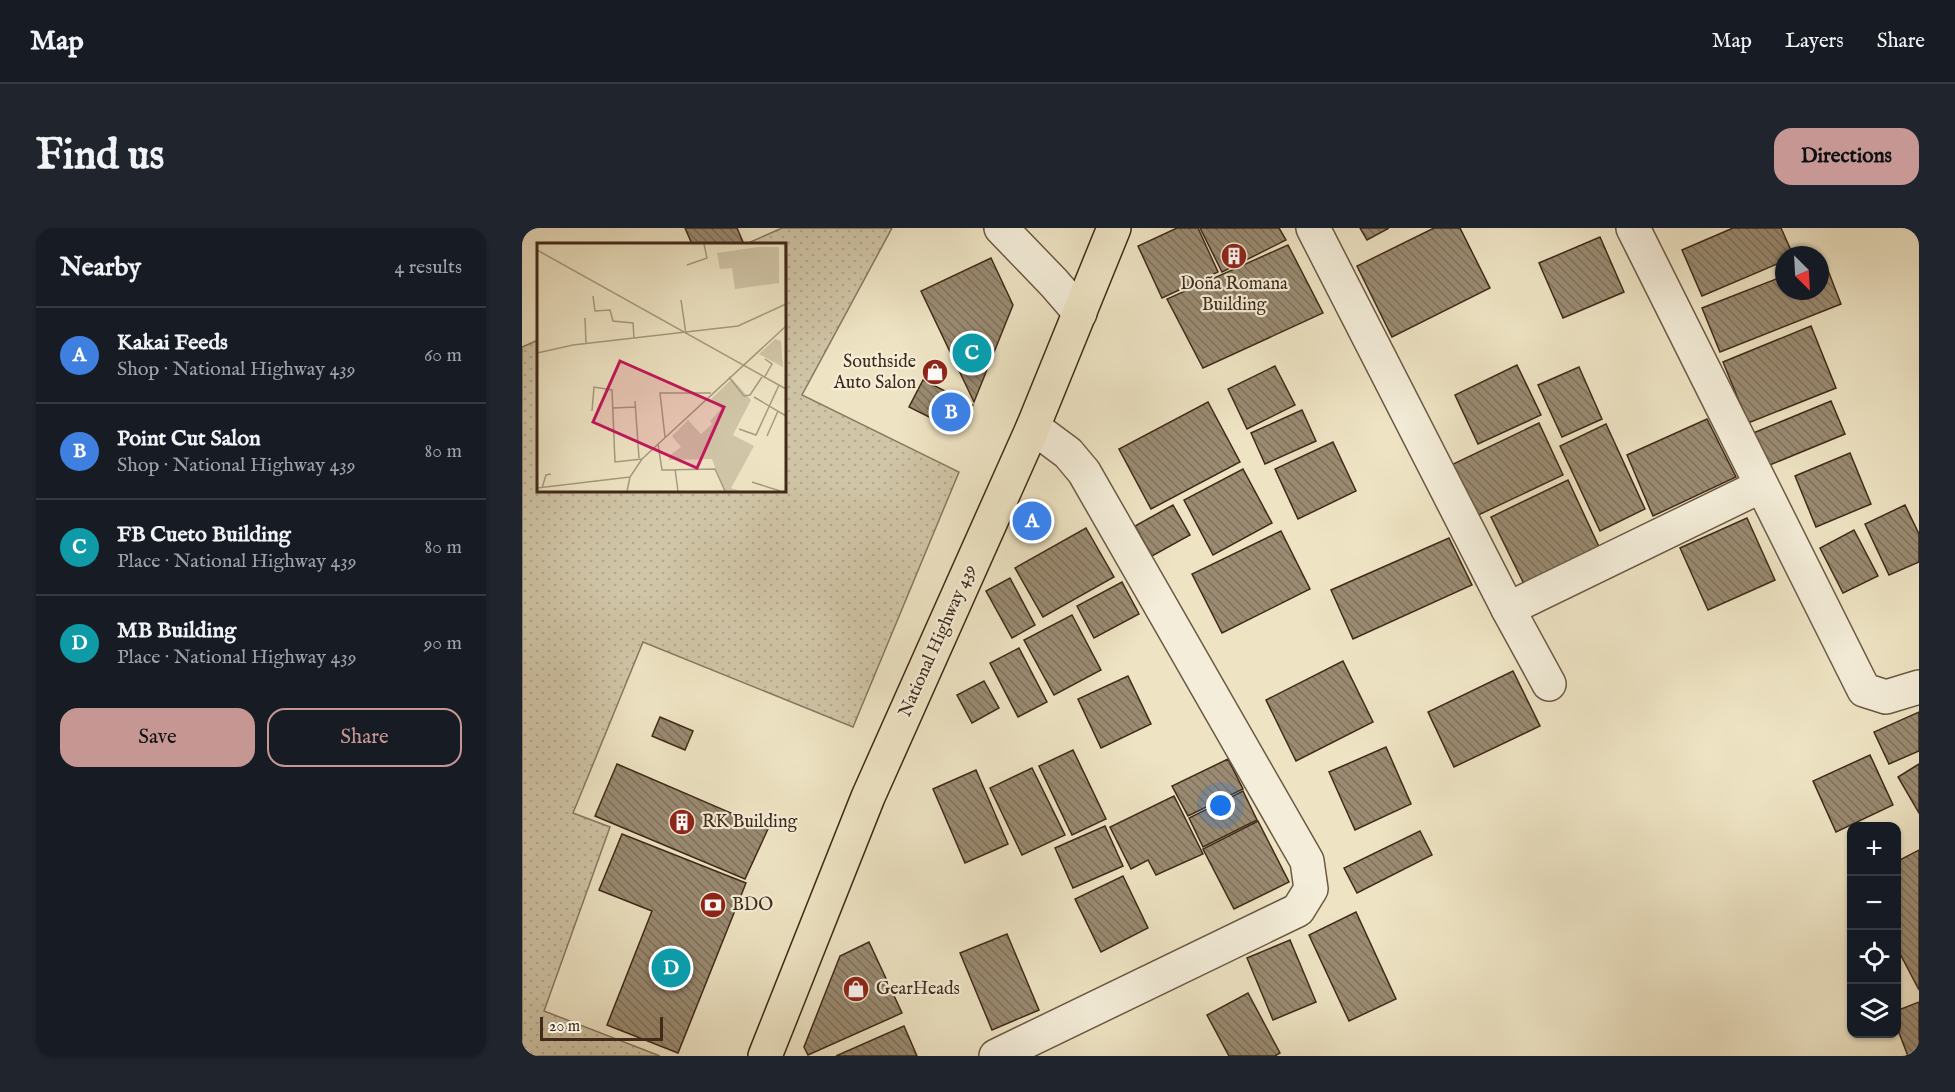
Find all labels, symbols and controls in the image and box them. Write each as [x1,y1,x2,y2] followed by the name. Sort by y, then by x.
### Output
[30,24,84,59] text: Map
[1712,28,1752,55] text: Map
[1785,28,1844,55] text: Layers
[1877,28,1925,55] text: Share
[1774,128,1919,185] button: Directions
[36,130,164,183] text: Find us
[1219,241,1249,271] building icon: Doña Romana Building
[537,243,786,492] inset map
[1775,246,1829,300] north arrow
[60,251,141,284] text: Nearby
[395,255,462,280] text: 4 results
[1180,273,1288,317] place label: Doña Romana Building
[117,329,228,357] text: Kakai Feeds
[952,330,992,376] pin: C
[73,343,86,368] text: A
[424,343,462,368] text: 60 m
[833,351,916,395] place label: Southside Auto Salon
[117,357,355,382] text: Shop · National Highway 439
[920,357,950,387] shop icon: Southside Auto Salon
[932,390,970,435] pin: B
[117,425,261,453] text: Point Cut Salon
[73,439,86,464] text: B
[425,439,462,464] text: 80 m
[117,453,355,478] text: Shop · National Highway 439
[1012,498,1052,544] pin: A
[117,521,291,549] text: FB Cueto Building
[72,535,87,560] text: C
[425,535,462,560] text: 80 m
[117,549,356,574] text: Place · National Highway 439
[894,561,982,721] street label: National Highway 439
[117,617,236,645] text: MB Building
[71,631,88,656] text: D
[424,631,462,656] text: 90 m
[117,645,356,670] text: Place · National Highway 439
[60,708,255,767] button: Save
[267,708,462,767] button: Share
[1206,791,1235,820] your location
[667,807,697,837] building icon: RK Building
[702,811,797,834] place label: RK Building
[1847,822,1901,1038] map controls
[1847,822,1901,876] button: +
[1847,876,1901,930] button: −
[698,890,728,920] bank icon: BDO
[732,894,773,917] place label: BDO
[1847,930,1901,984] button: locate
[652,946,690,990] pin: D
[841,974,871,1004] shop icon: GearHeads
[876,978,960,1001] place label: GearHeads
[1847,984,1901,1038] button: layers
[540,1014,663,1042] scale bar
[549,1017,580,1037] text: 20 m

